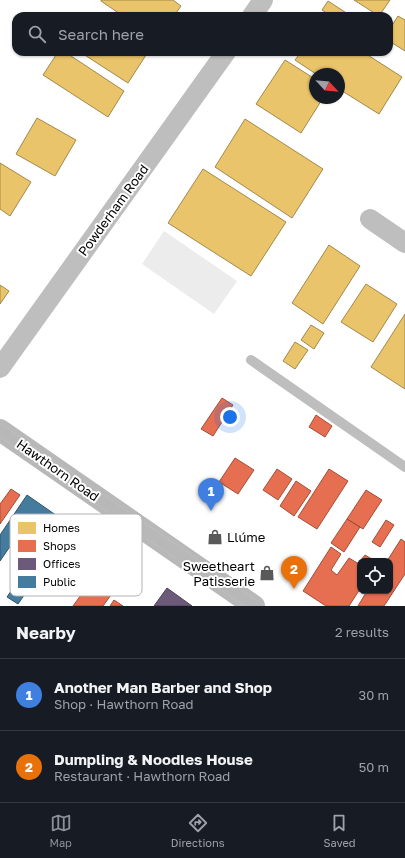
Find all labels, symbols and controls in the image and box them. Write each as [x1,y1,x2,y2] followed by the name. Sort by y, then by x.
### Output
[12,12,393,56] search box
[26,23,48,45] icon: search
[58,25,144,43] text: Search here
[309,68,345,104] north arrow
[74,161,152,259] street label: Powderham Road
[220,407,240,427] your location
[14,436,102,504] street label: Hawthorn Road
[198,478,224,511] pin: 1
[10,514,142,596] legend
[43,521,80,534] text: Homes
[206,528,224,546] shop icon: Llúme
[227,529,265,545] place label: Llúme
[43,539,76,552] text: Shops
[281,556,307,589] pin: 2
[43,557,81,570] text: Offices
[183,558,255,589] place label: Sweetheart Patisserie
[357,558,393,594] map controls
[357,558,393,594] button: locate
[258,564,276,582] shop icon: Sweetheart Patisserie
[43,575,76,588] text: Public
[16,622,76,643] text: Nearby
[335,624,389,640] text: 2 results
[54,678,272,696] text: Another Man Barber and Shop
[26,687,32,703] text: 1
[359,687,389,703] text: 30 m
[54,696,194,712] text: Shop · Hawthorn Road
[54,750,253,768] text: Dumpling & Noodles House
[25,759,33,775] text: 2
[359,759,389,775] text: 50 m
[54,768,230,784] text: Restaurant · Hawthorn Road
[49,812,72,849] tab: Map
[171,812,225,849] tab: Directions
[323,812,356,849] tab: Saved

